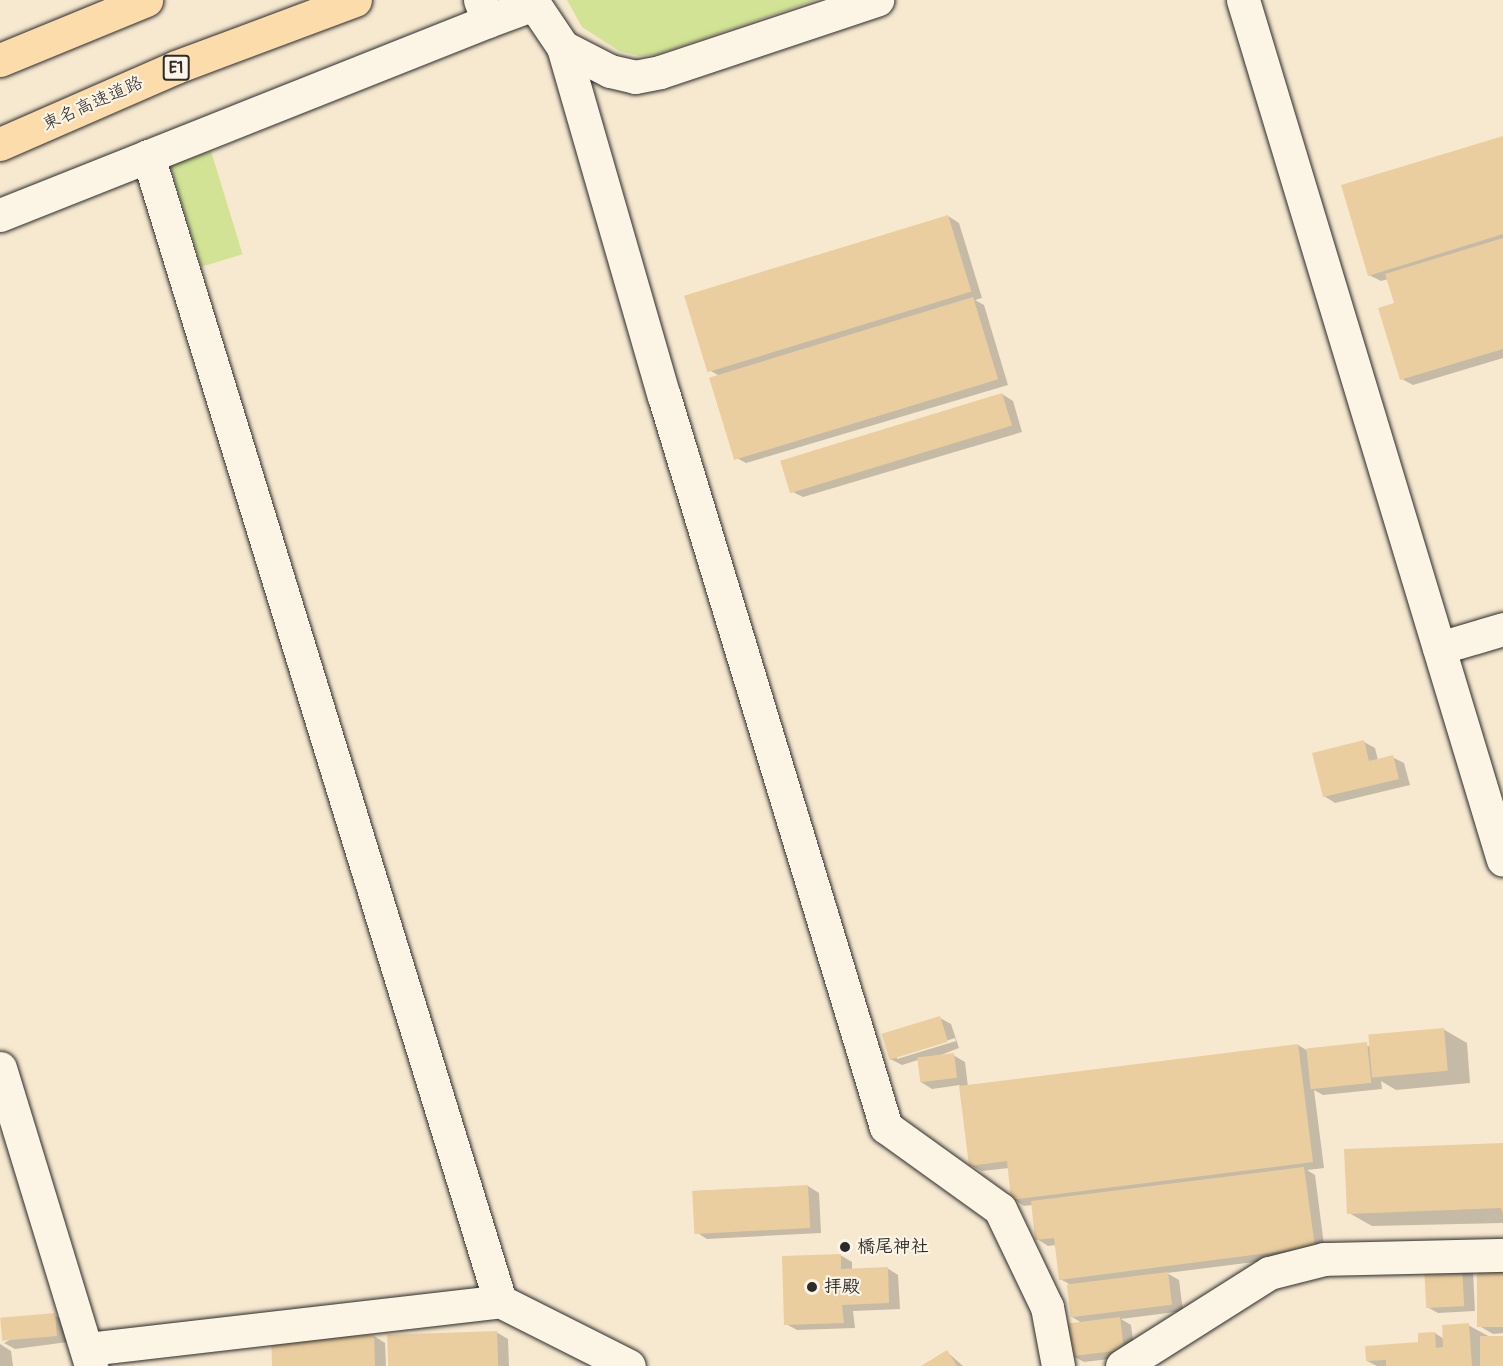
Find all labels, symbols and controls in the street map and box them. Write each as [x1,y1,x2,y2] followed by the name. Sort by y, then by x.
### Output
[162,55,190,81] road number: E1
[39,72,147,136] street label: 東名高速道路
[857,1236,929,1258] place label: 橋尾神社
[838,1240,852,1254] marker: 橋尾神社
[824,1276,860,1298] place label: 拝殿
[805,1280,819,1294] marker: 拝殿

